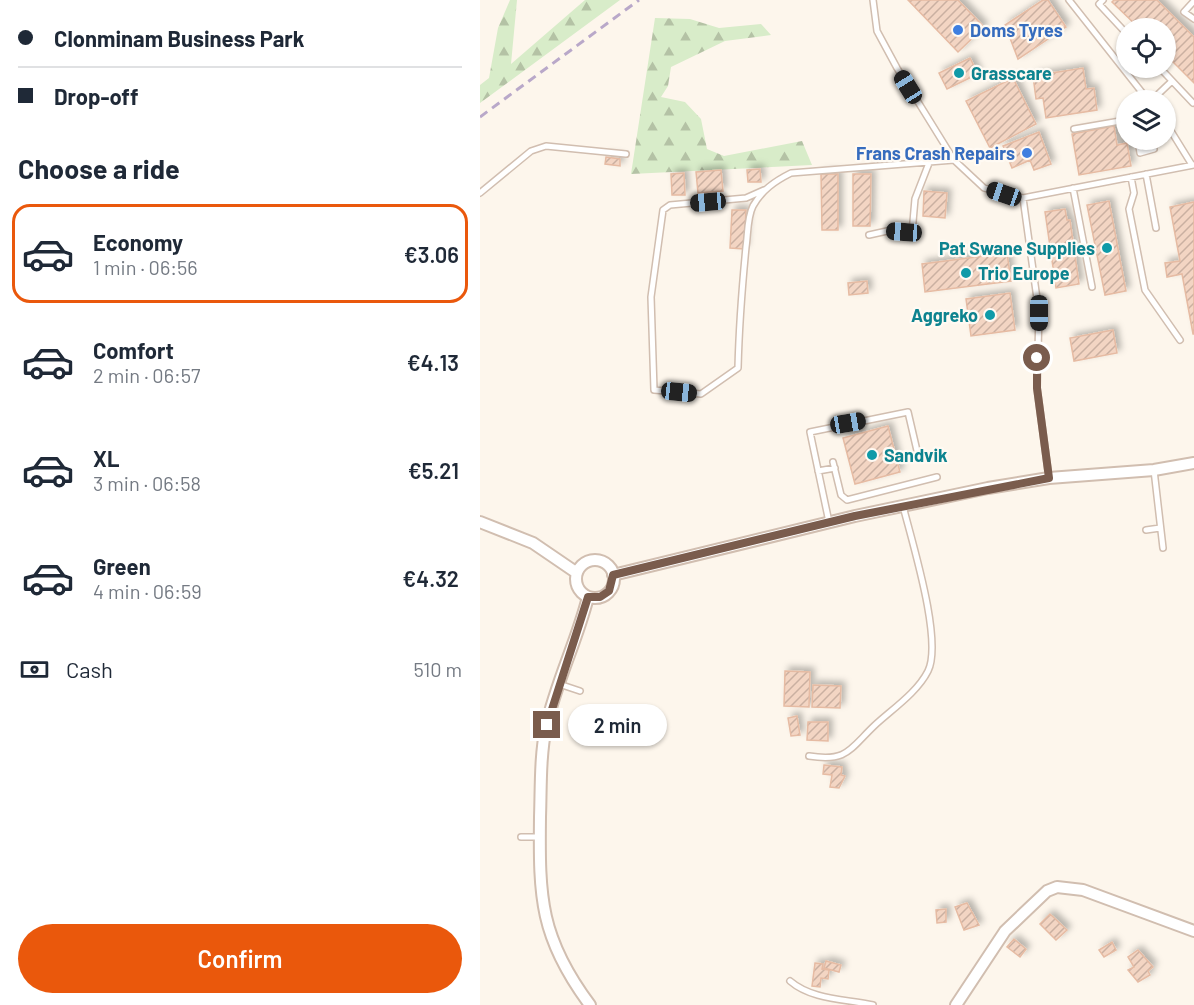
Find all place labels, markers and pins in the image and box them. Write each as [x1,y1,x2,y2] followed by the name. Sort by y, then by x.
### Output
[970,19,1063,41] place label: Doms Tyres
[951,23,965,37] marker: Doms Tyres
[971,62,1052,84] place label: Grasscare
[952,66,966,80] marker: Grasscare
[856,142,1015,164] place label: Frans Crash Repairs
[1020,146,1034,160] marker: Frans Crash Repairs
[939,237,1095,259] place label: Pat Swane Supplies
[1100,241,1114,255] marker: Pat Swane Supplies
[978,262,1070,284] place label: Trio Europe
[959,266,973,280] marker: Trio Europe
[911,304,978,326] place label: Aggreko
[983,308,997,322] marker: Aggreko
[884,444,948,466] place label: Sandvik
[865,448,879,462] marker: Sandvik

